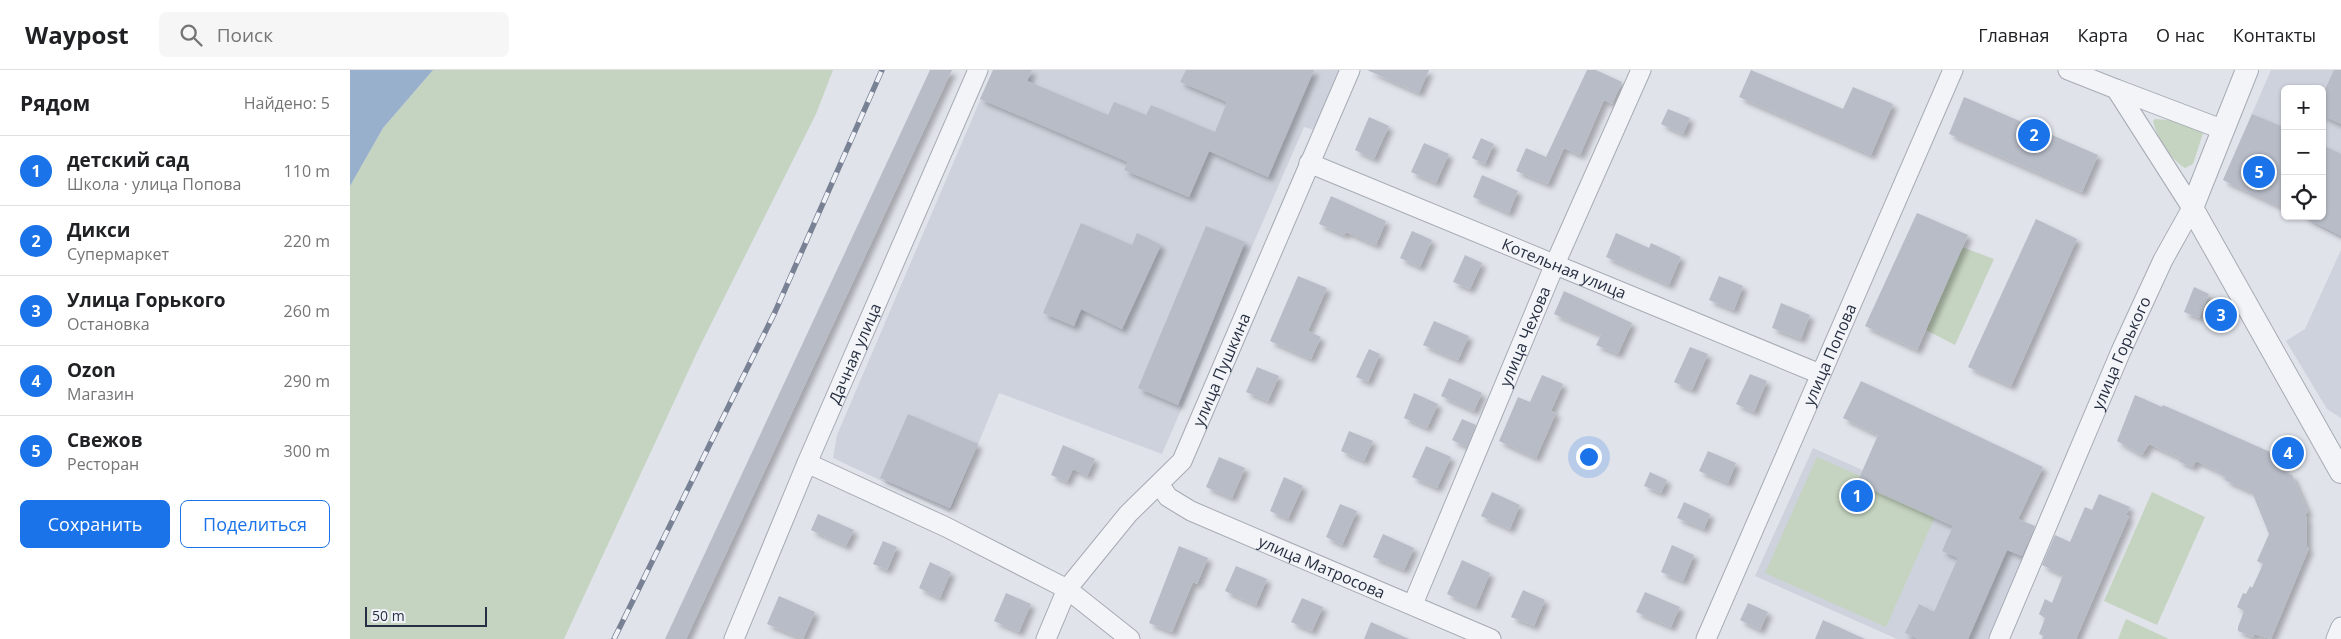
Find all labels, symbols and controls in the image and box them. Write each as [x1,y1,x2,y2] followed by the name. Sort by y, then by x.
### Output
[159,12,509,57] search box
[25,18,129,51] text: Waypost
[177,21,205,49] icon: search
[217,22,273,48] text: Поиск
[1978,23,2050,47] text: Главная
[2078,23,2128,47] text: Карта
[2156,23,2205,47] text: О нас
[2233,23,2316,47] text: Контакты
[2281,85,2326,220] map controls
[2281,85,2326,130] button: +
[20,89,90,117] text: Рядом
[244,92,330,114] text: Найдено: 5
[2018,116,2050,154] pin: 2
[2281,130,2326,175] button: −
[67,147,189,173] text: детский сад
[2243,153,2275,191] pin: 5
[31,160,41,182] text: 1
[284,160,330,182] text: 110 m
[67,173,241,195] text: Школа · улица Попова
[2281,175,2326,220] button: locate
[67,217,130,243] text: Дикси
[31,230,41,252] text: 2
[284,230,330,252] text: 220 m
[1499,233,1630,304] street label: Котельная улица
[67,243,169,265] text: Супермаркет
[1494,283,1555,390] street label: улица Чехова
[67,287,226,313] text: Улица Горького
[2086,293,2156,413] street label: улица Горького
[2205,296,2237,334] pin: 3
[31,300,41,322] text: 3
[284,300,330,322] text: 260 m
[823,300,886,407] street label: Дачная улица
[1798,300,1861,409] street label: улица Попова
[1187,309,1255,430] street label: улица Пушкина
[67,313,150,335] text: Остановка
[67,357,116,383] text: Ozon
[31,370,41,392] text: 4
[284,370,330,392] text: 290 m
[67,383,134,405] text: Магазин
[67,427,143,453] text: Свежов
[2272,434,2304,472] pin: 4
[31,440,41,462] text: 5
[284,440,330,462] text: 300 m
[1576,444,1602,470] your location
[67,453,139,475] text: Ресторан
[1841,477,1873,515] pin: 1
[20,500,170,548] button: Сохранить
[180,500,330,548] button: Поделиться
[1255,530,1389,604] street label: улица Матросова
[365,604,488,627] scale bar
[372,606,405,625] text: 50 m

